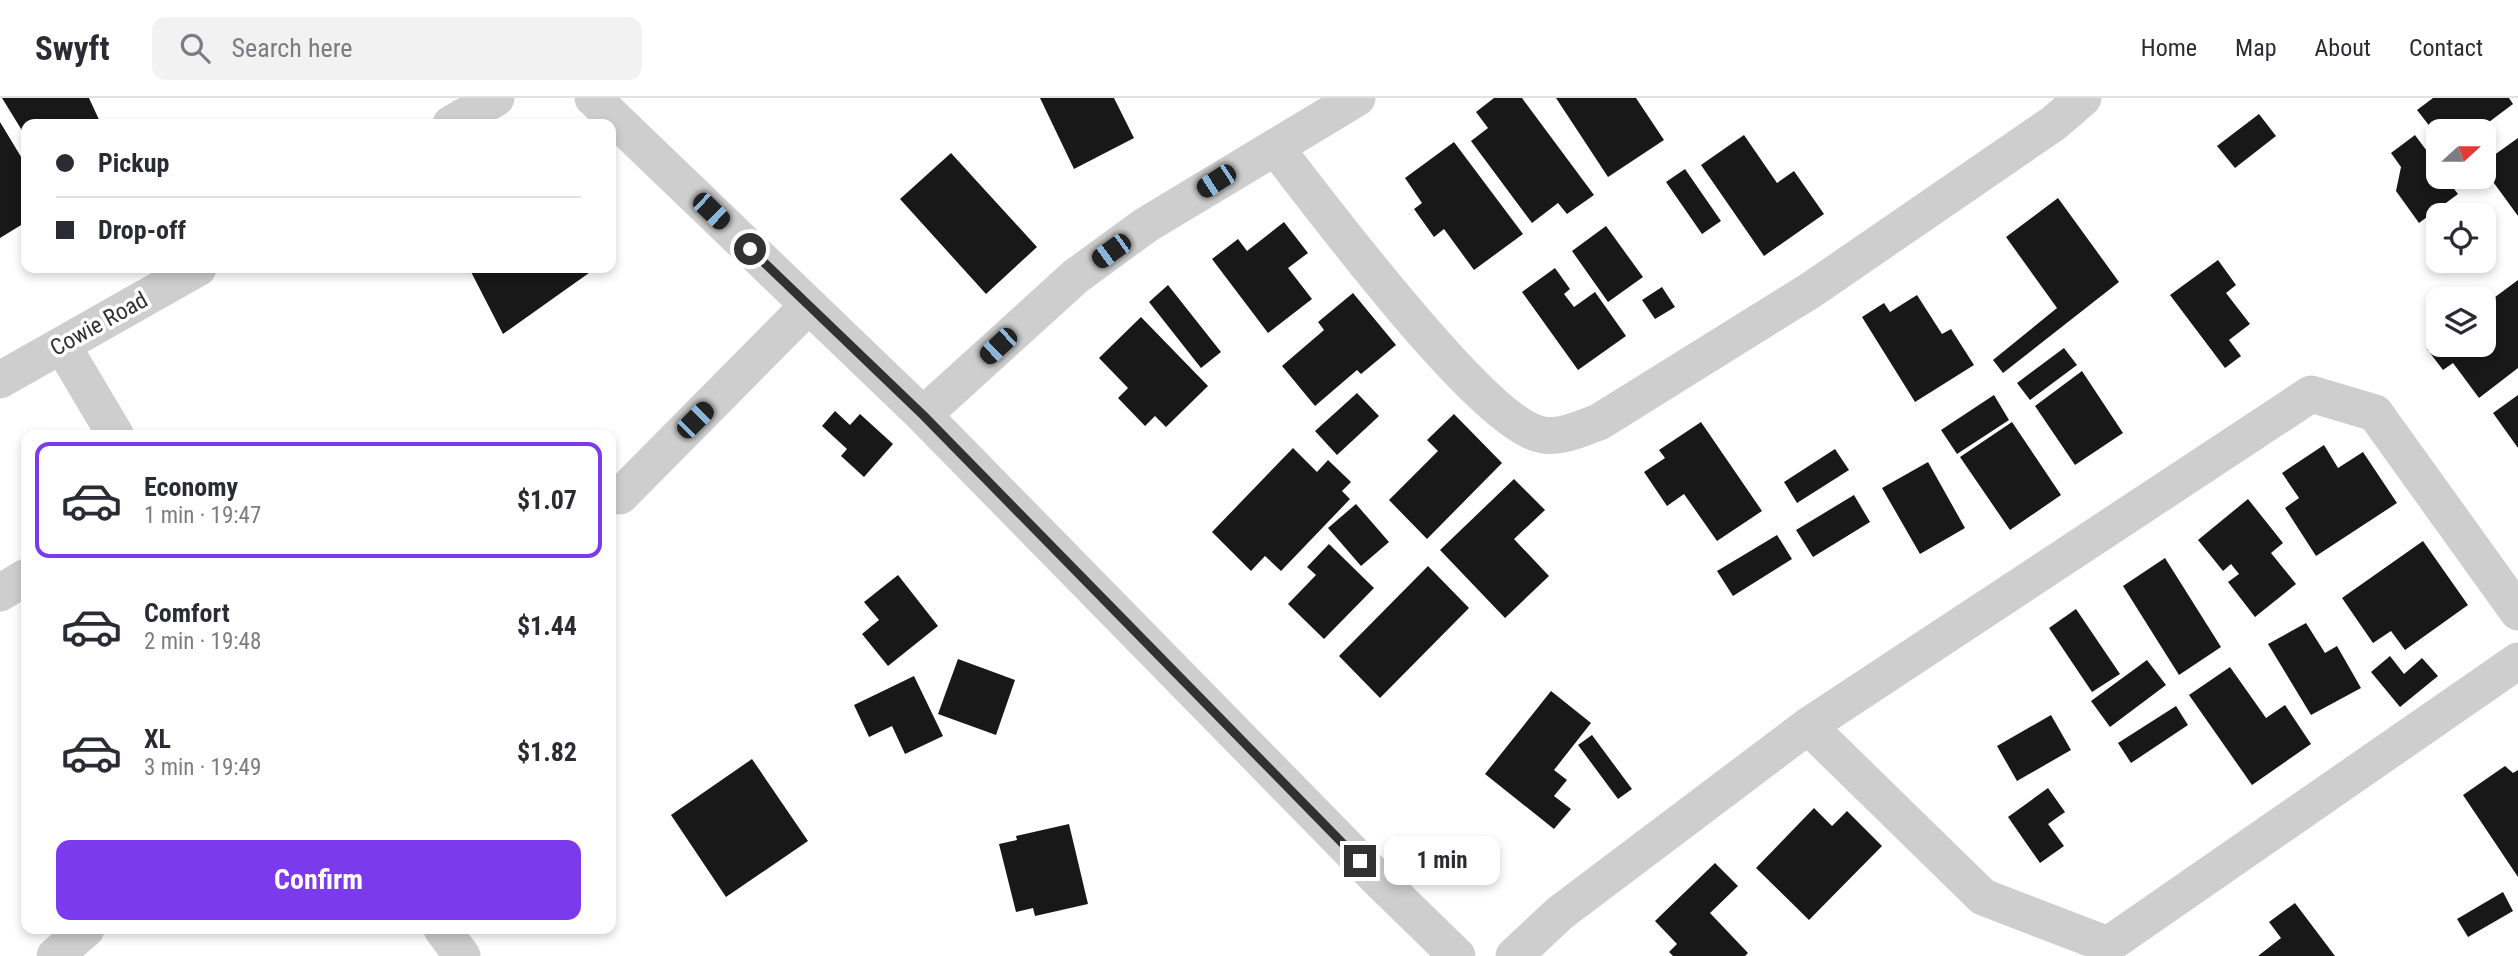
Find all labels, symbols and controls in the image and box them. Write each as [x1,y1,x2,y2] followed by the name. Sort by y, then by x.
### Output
[152,17,642,80] search box
[35,29,110,68] text: Swyft
[176,29,214,67] icon: search
[232,33,353,63] text: Search here
[2141,34,2197,62] text: Home
[2235,34,2277,62] text: Map
[2315,34,2371,62] text: About
[2409,34,2483,62] text: Contact
[2426,119,2496,189] north arrow
[2426,119,2496,357] map controls
[98,148,169,178] text: Pickup
[1193,161,1240,201] car
[689,189,734,233] car
[2426,203,2496,273] button: locate
[98,215,186,245] text: Drop-off
[1088,230,1135,272] car
[734,233,766,265] route start
[46,286,152,362] street label: Cowie Road
[2426,287,2496,357] button: layers
[976,324,1021,368] car
[673,398,718,442] car
[60,469,123,532] icon: car
[144,472,238,502] text: Economy
[517,485,577,515] text: $1.07
[144,502,261,529] text: 1 min · 19:47
[60,595,123,658] icon: car
[144,598,230,628] text: Comfort
[517,611,577,641] text: $1.44
[144,628,261,655] text: 2 min · 19:48
[60,721,123,784] icon: car
[144,724,171,754] text: XL
[517,737,577,767] text: $1.82
[144,754,261,781] text: 3 min · 19:49
[1384,836,1500,886] callout: 1 min
[56,840,581,920] button: Confirm
[1344,845,1376,877] route end
[1416,847,1468,874] text: 1 min

